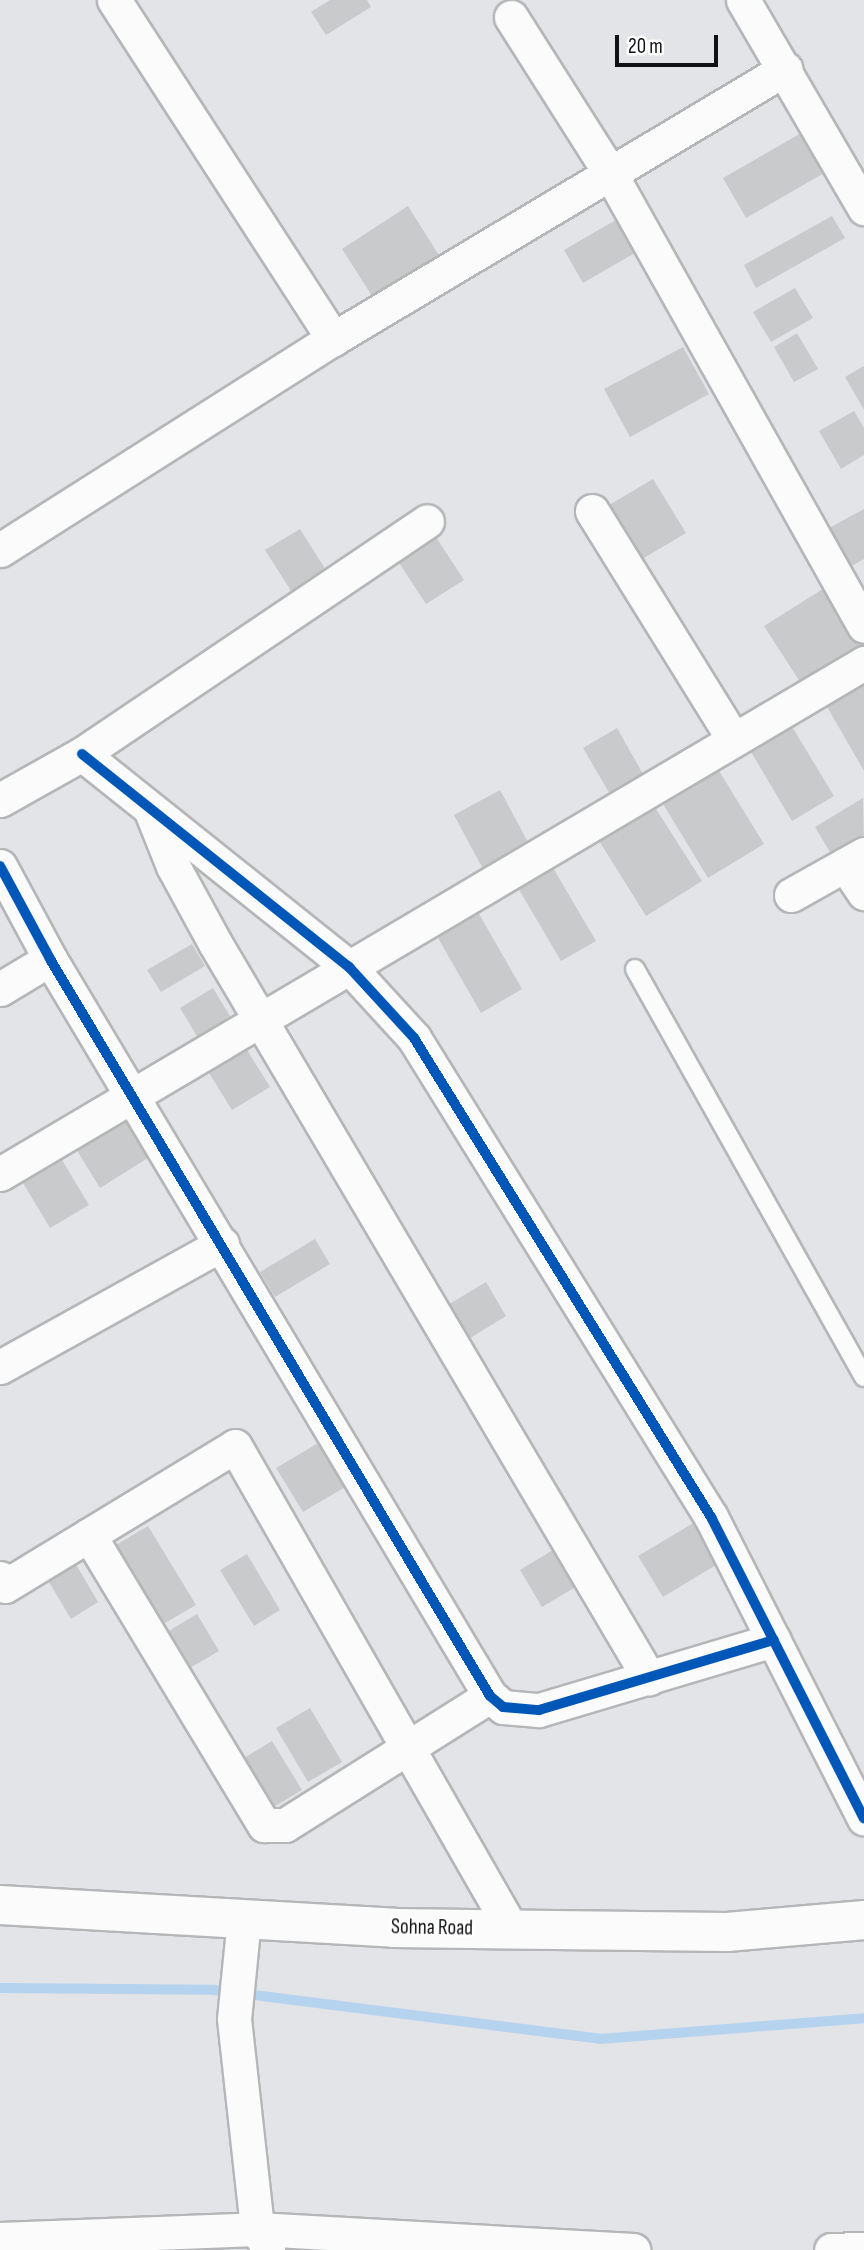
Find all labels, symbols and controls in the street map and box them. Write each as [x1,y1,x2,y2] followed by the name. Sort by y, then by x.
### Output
[619,21,722,65] scale bar
[628,34,663,59] text: 20 m
[391,1915,473,1941] street label: Sohna Road

